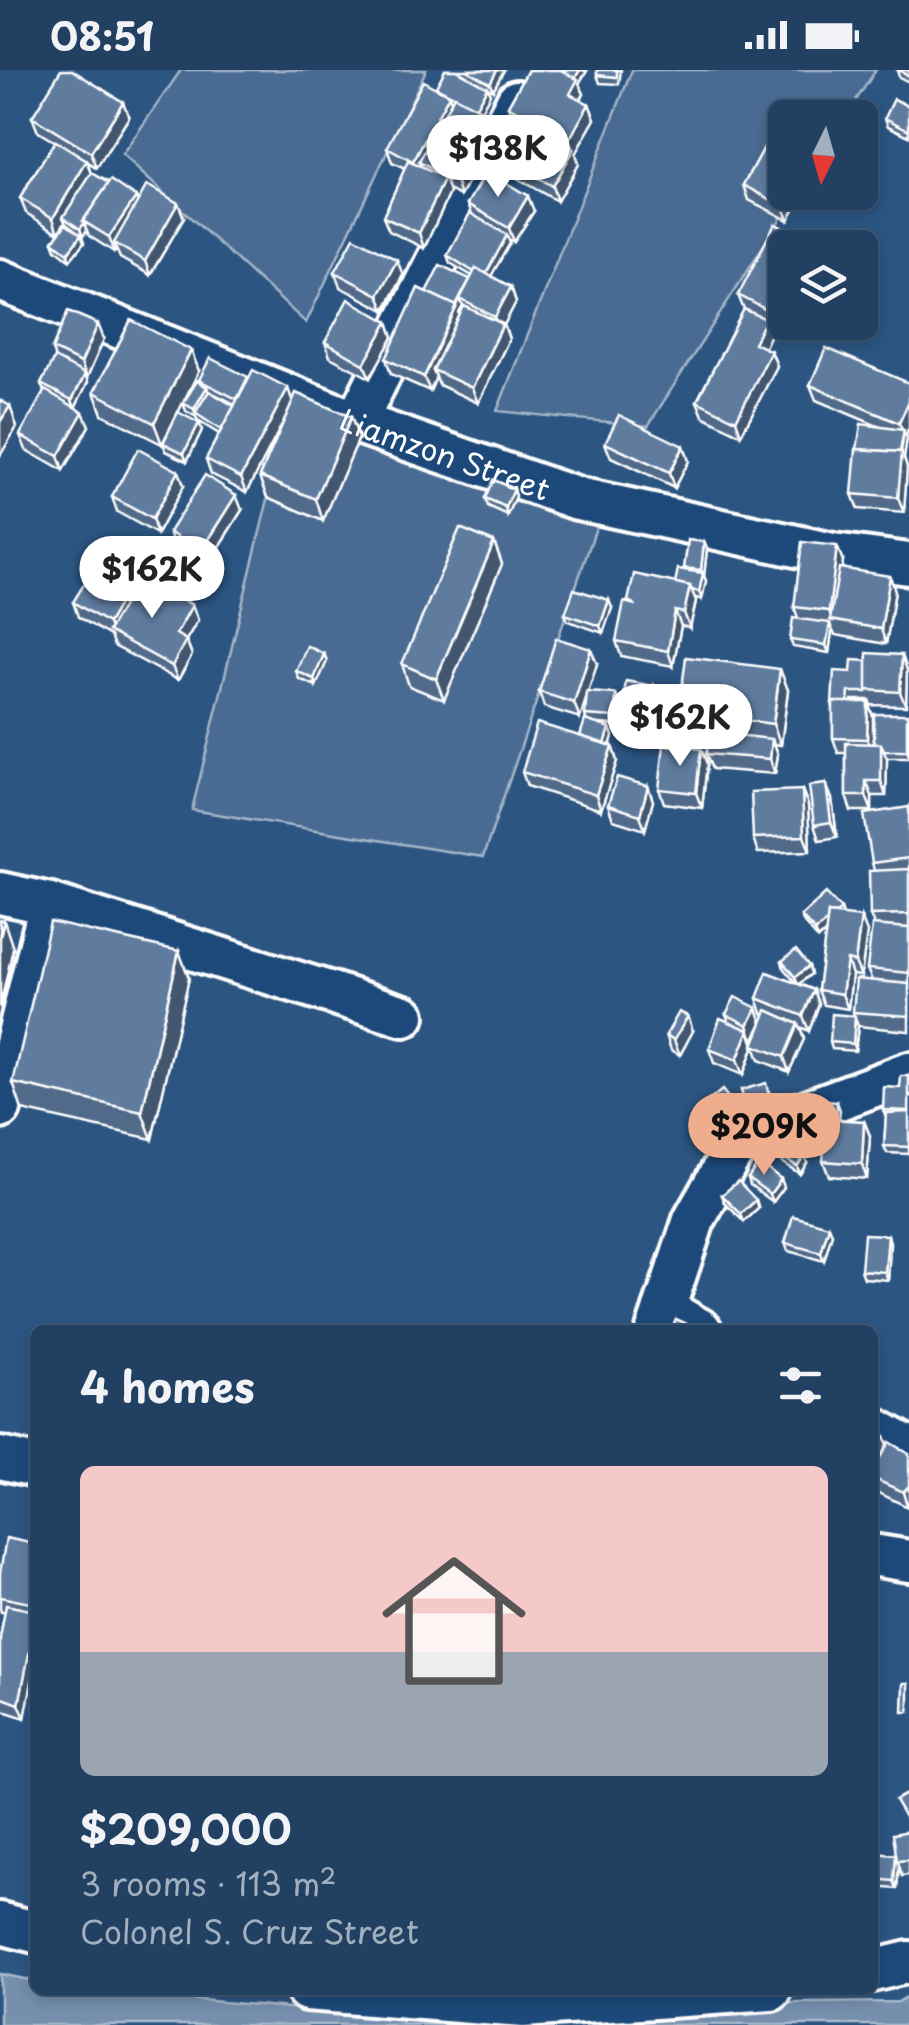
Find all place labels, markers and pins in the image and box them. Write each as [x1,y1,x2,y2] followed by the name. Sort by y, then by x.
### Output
[428,115,568,200] pin: $138K
[82,536,222,621] pin: $162K
[610,684,750,769] pin: $162K
[694,1093,834,1178] pin: $209K

